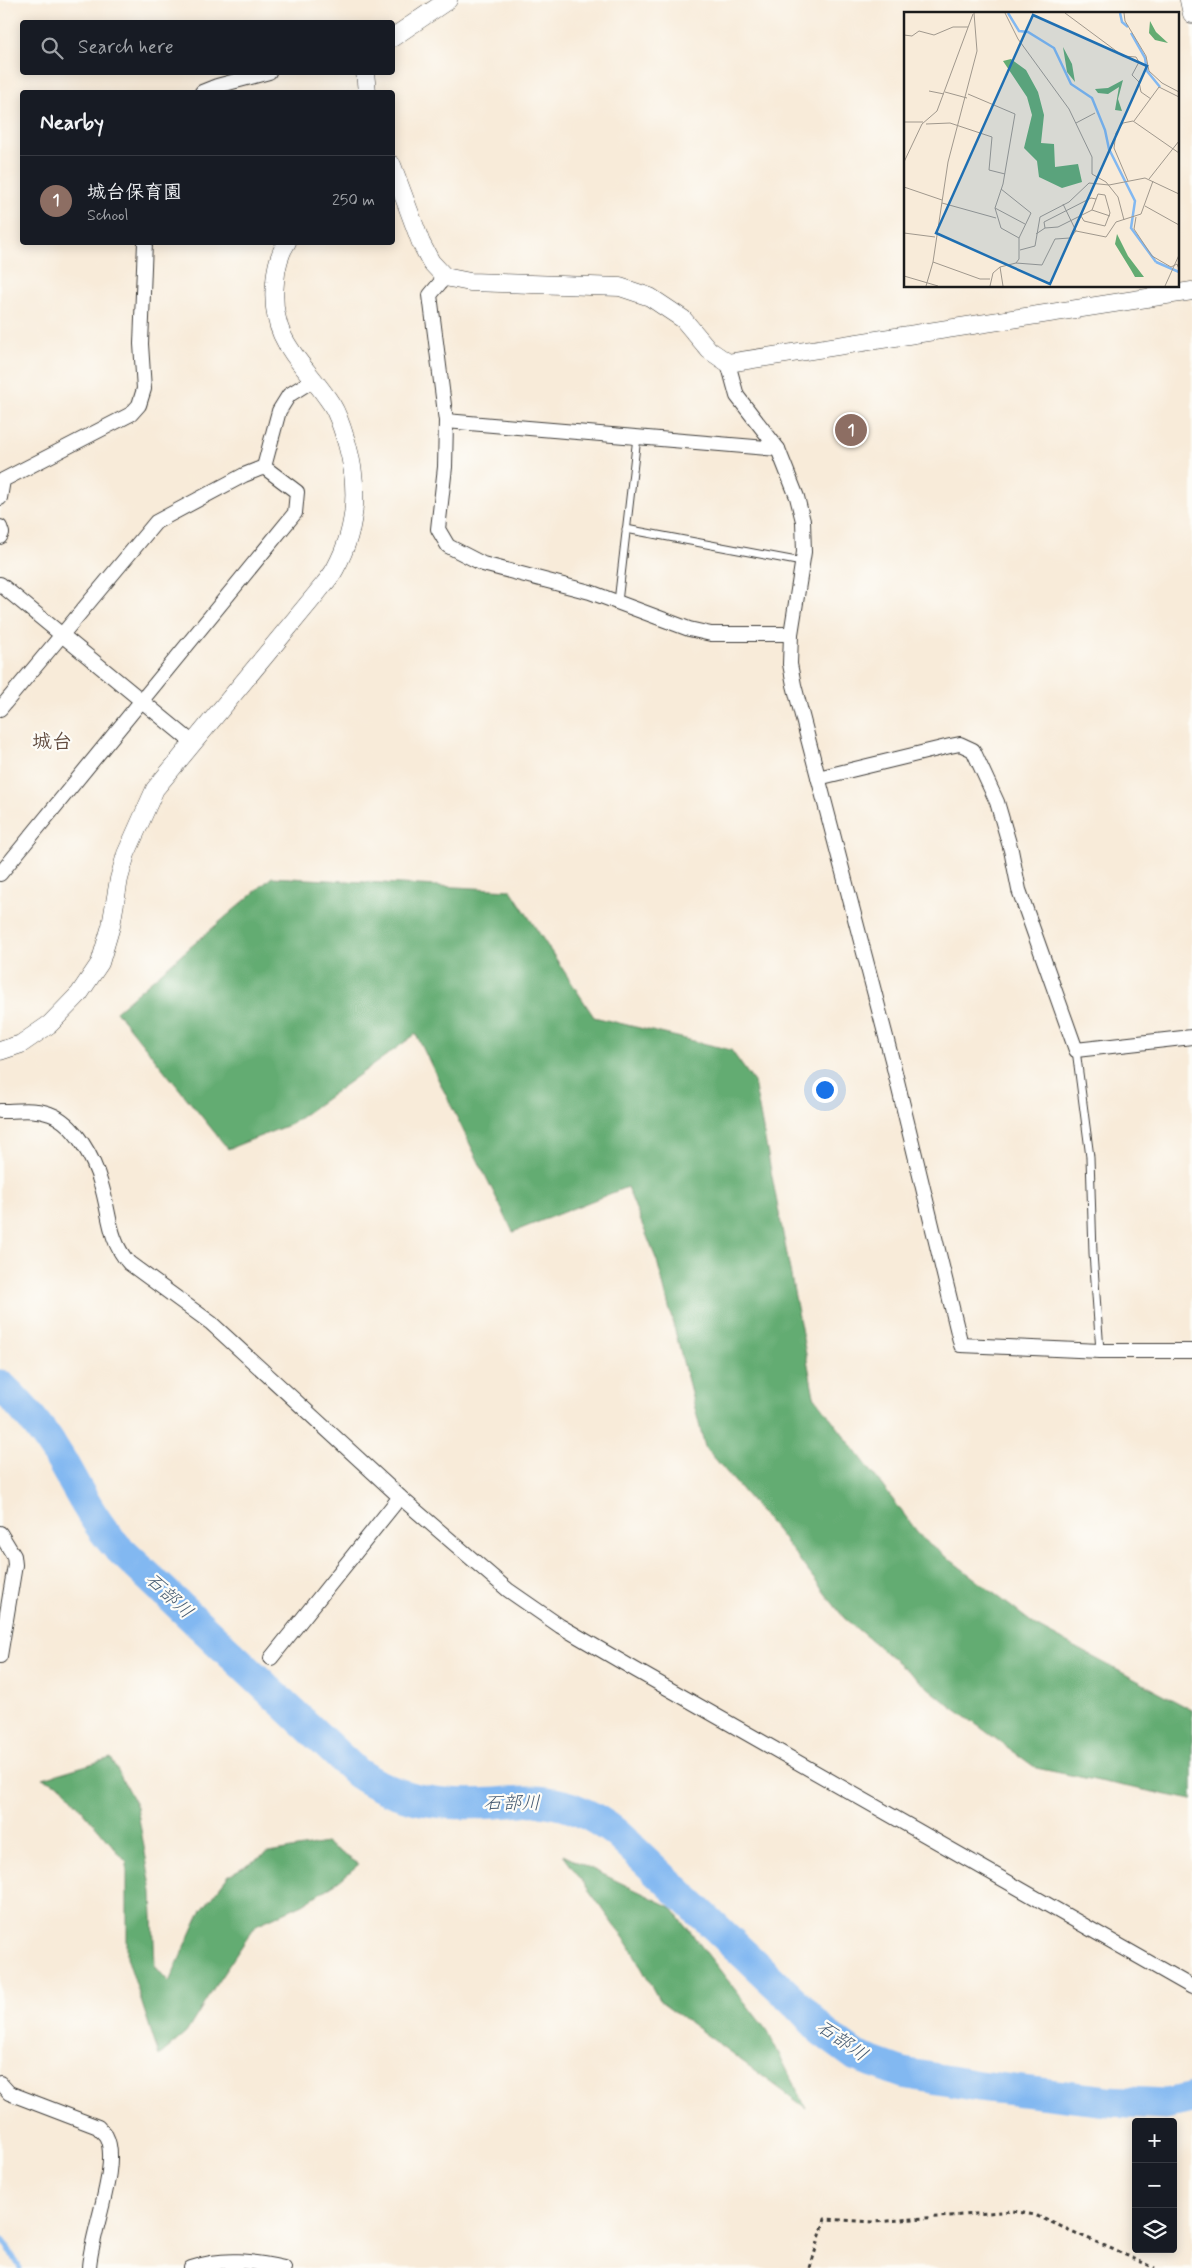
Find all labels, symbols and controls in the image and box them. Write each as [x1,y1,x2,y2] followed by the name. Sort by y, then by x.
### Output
[904,12,1180,288] inset map
[20,20,395,75] search box
[38,34,66,62] icon: search
[78,35,174,60] text: Search here
[40,109,104,137] text: Nearby
[87,180,182,205] text: 城台保育園
[52,190,60,211] text: 1
[332,190,375,211] text: 250 m
[87,205,128,226] text: School
[835,411,867,449] pin: 1
[32,729,72,756] district label: 城台
[812,1077,838,1103] your location
[140,1567,198,1625] water label: 石部川
[483,1791,541,1816] water label: 石部川
[811,2014,873,2068] water label: 石部川
[1132,2118,1177,2253] map controls
[1132,2118,1177,2163] button: +
[1132,2163,1177,2208] button: −
[1132,2208,1177,2253] button: layers

